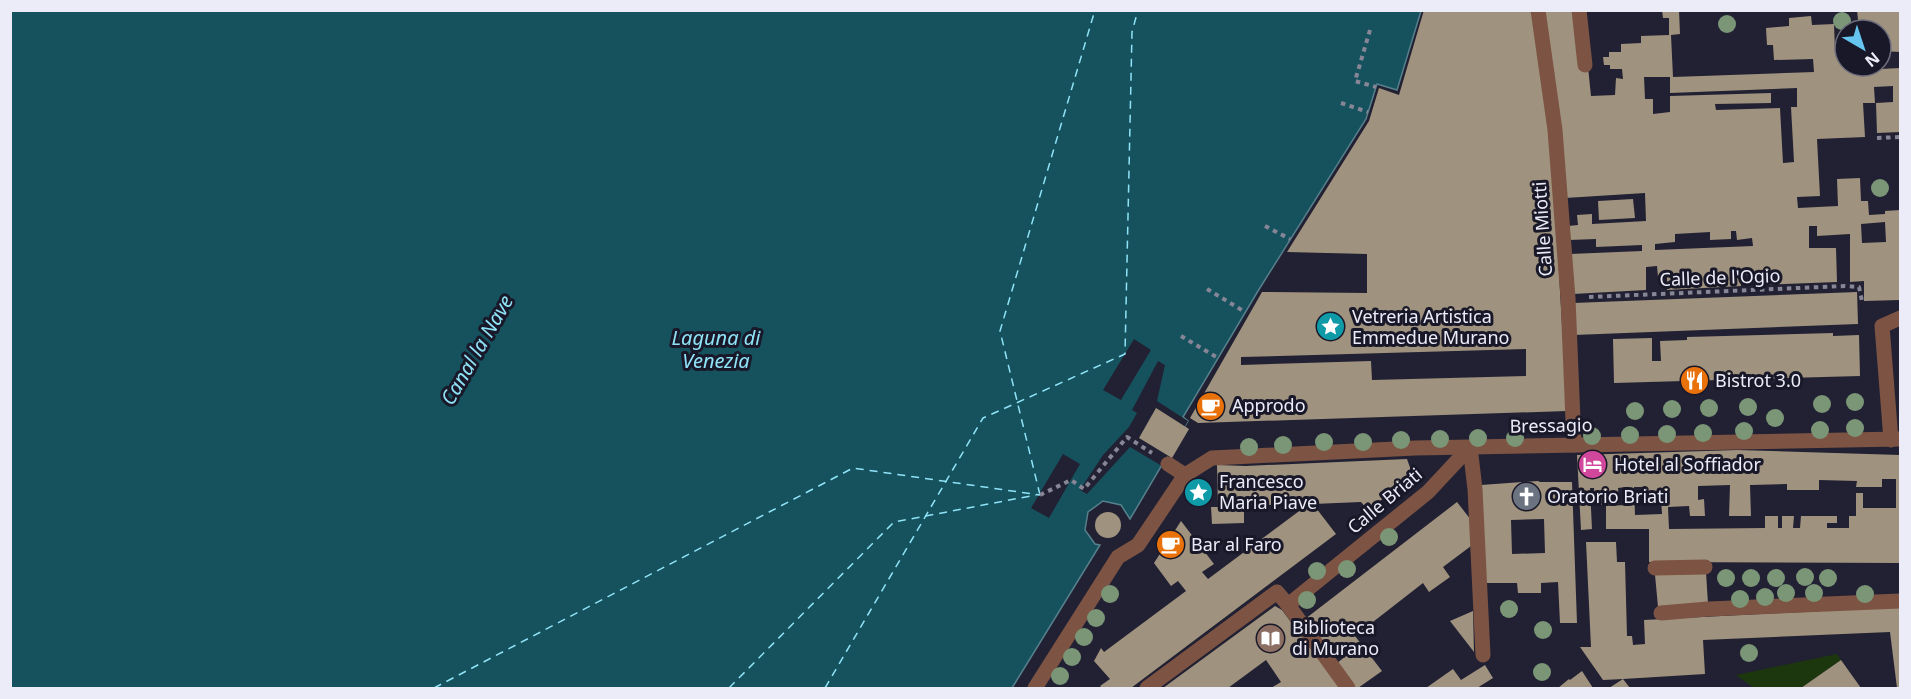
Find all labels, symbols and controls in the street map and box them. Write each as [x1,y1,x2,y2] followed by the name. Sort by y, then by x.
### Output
[1833,18,1893,78] north arrow
[1860,47,1884,72] text: N
[1527,181,1557,277] street label: Calle Miotti
[1659,263,1781,291] street label: Calle de l'Ogio
[434,290,519,410] water label: Canal la Nave
[1352,304,1509,349] place label: Vetreria Artistica Emmedue Murano
[1315,311,1347,343] place icon: Vetreria Artistica Emmedue Murano
[672,324,761,374] water label: Laguna di Venezia
[1678,365,1710,397] restaurant icon: Bistrot 3.0
[1715,368,1801,392] place label: Bistrot 3.0
[1195,390,1227,422] cafe icon: Approdo
[1232,393,1306,417] place label: Approdo
[1509,412,1593,438] street label: Bressagio
[1577,449,1609,481] hotel icon: Hotel al Soffiador
[1614,452,1761,476] place label: Hotel al Soffiador
[1342,462,1427,539] street label: Calle Briati
[1219,469,1317,514] place label: Francesco Maria Piave
[1182,476,1214,508] place icon: Francesco Maria Piave
[1510,481,1542,513] church icon: Oratorio Briati
[1547,484,1668,508] place label: Oratorio Briati
[1154,529,1186,561] cafe icon: Bar al Faro
[1191,532,1282,556] place label: Bar al Faro
[1292,615,1379,660] place label: Biblioteca di Murano
[1255,622,1287,654] library icon: Biblioteca di Murano

